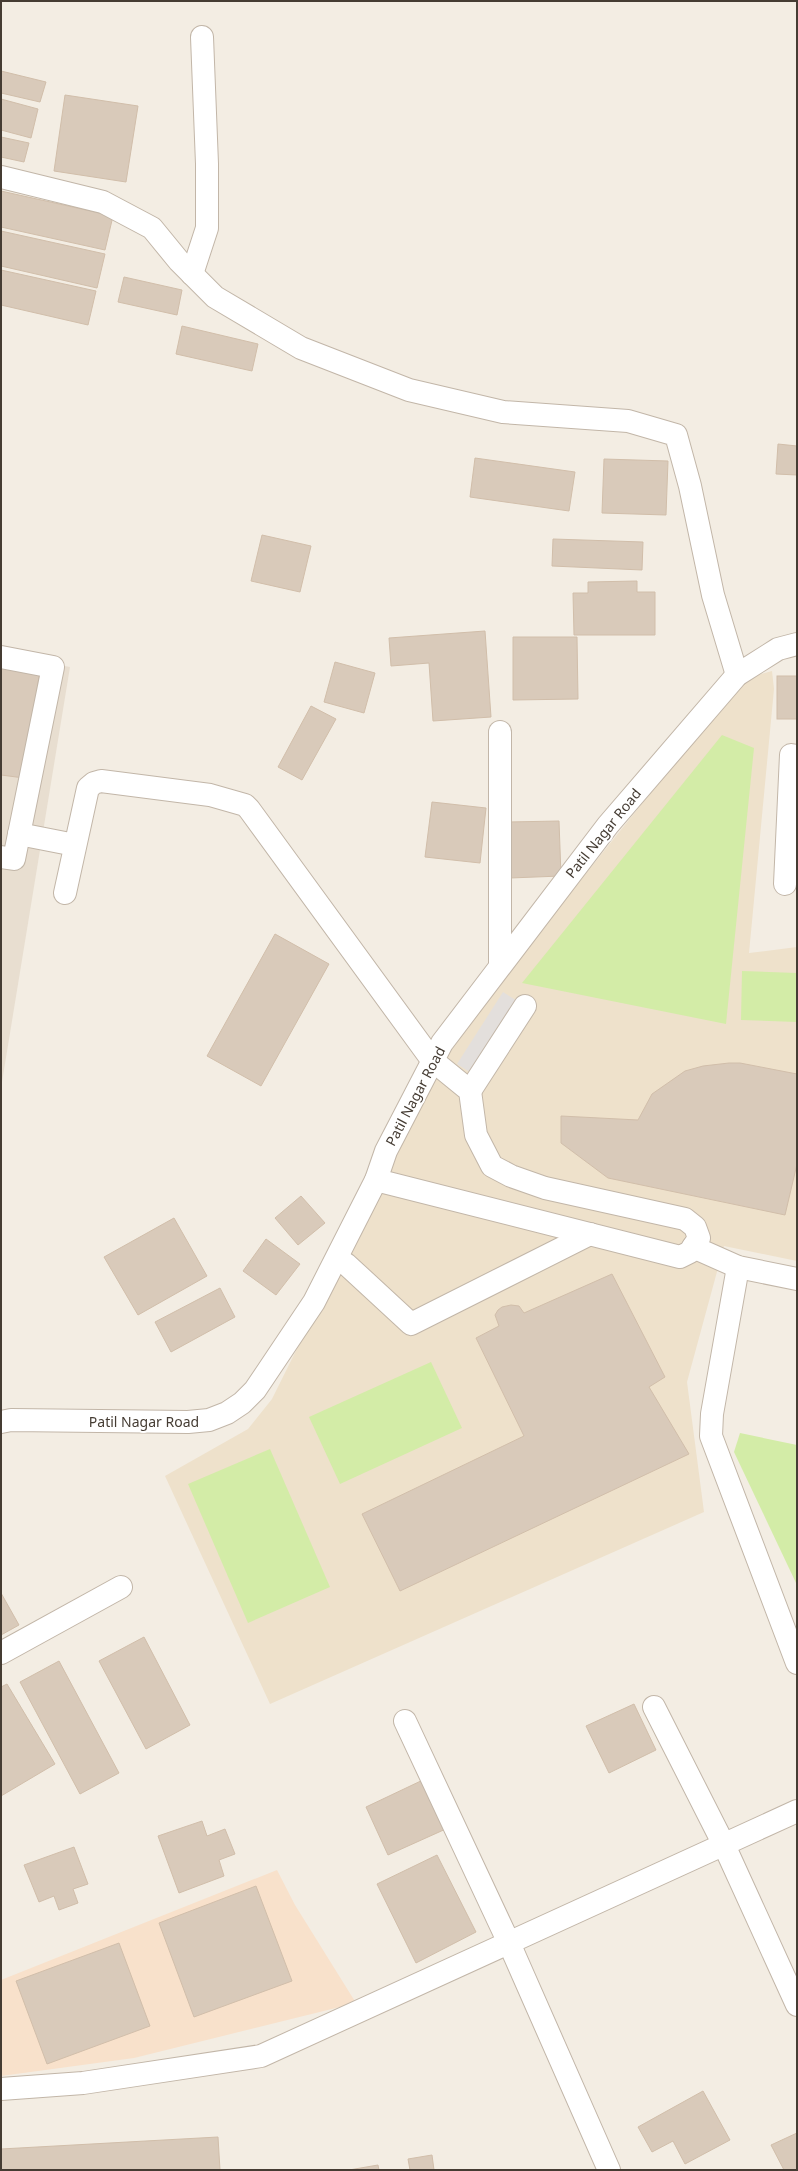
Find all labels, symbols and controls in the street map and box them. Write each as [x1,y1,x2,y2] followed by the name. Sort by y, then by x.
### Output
[561,784,645,882] street label: Patil Nagar Road
[381,1043,449,1149] street label: Patil Nagar Road
[89,1412,199,1431] street label: Patil Nagar Road

